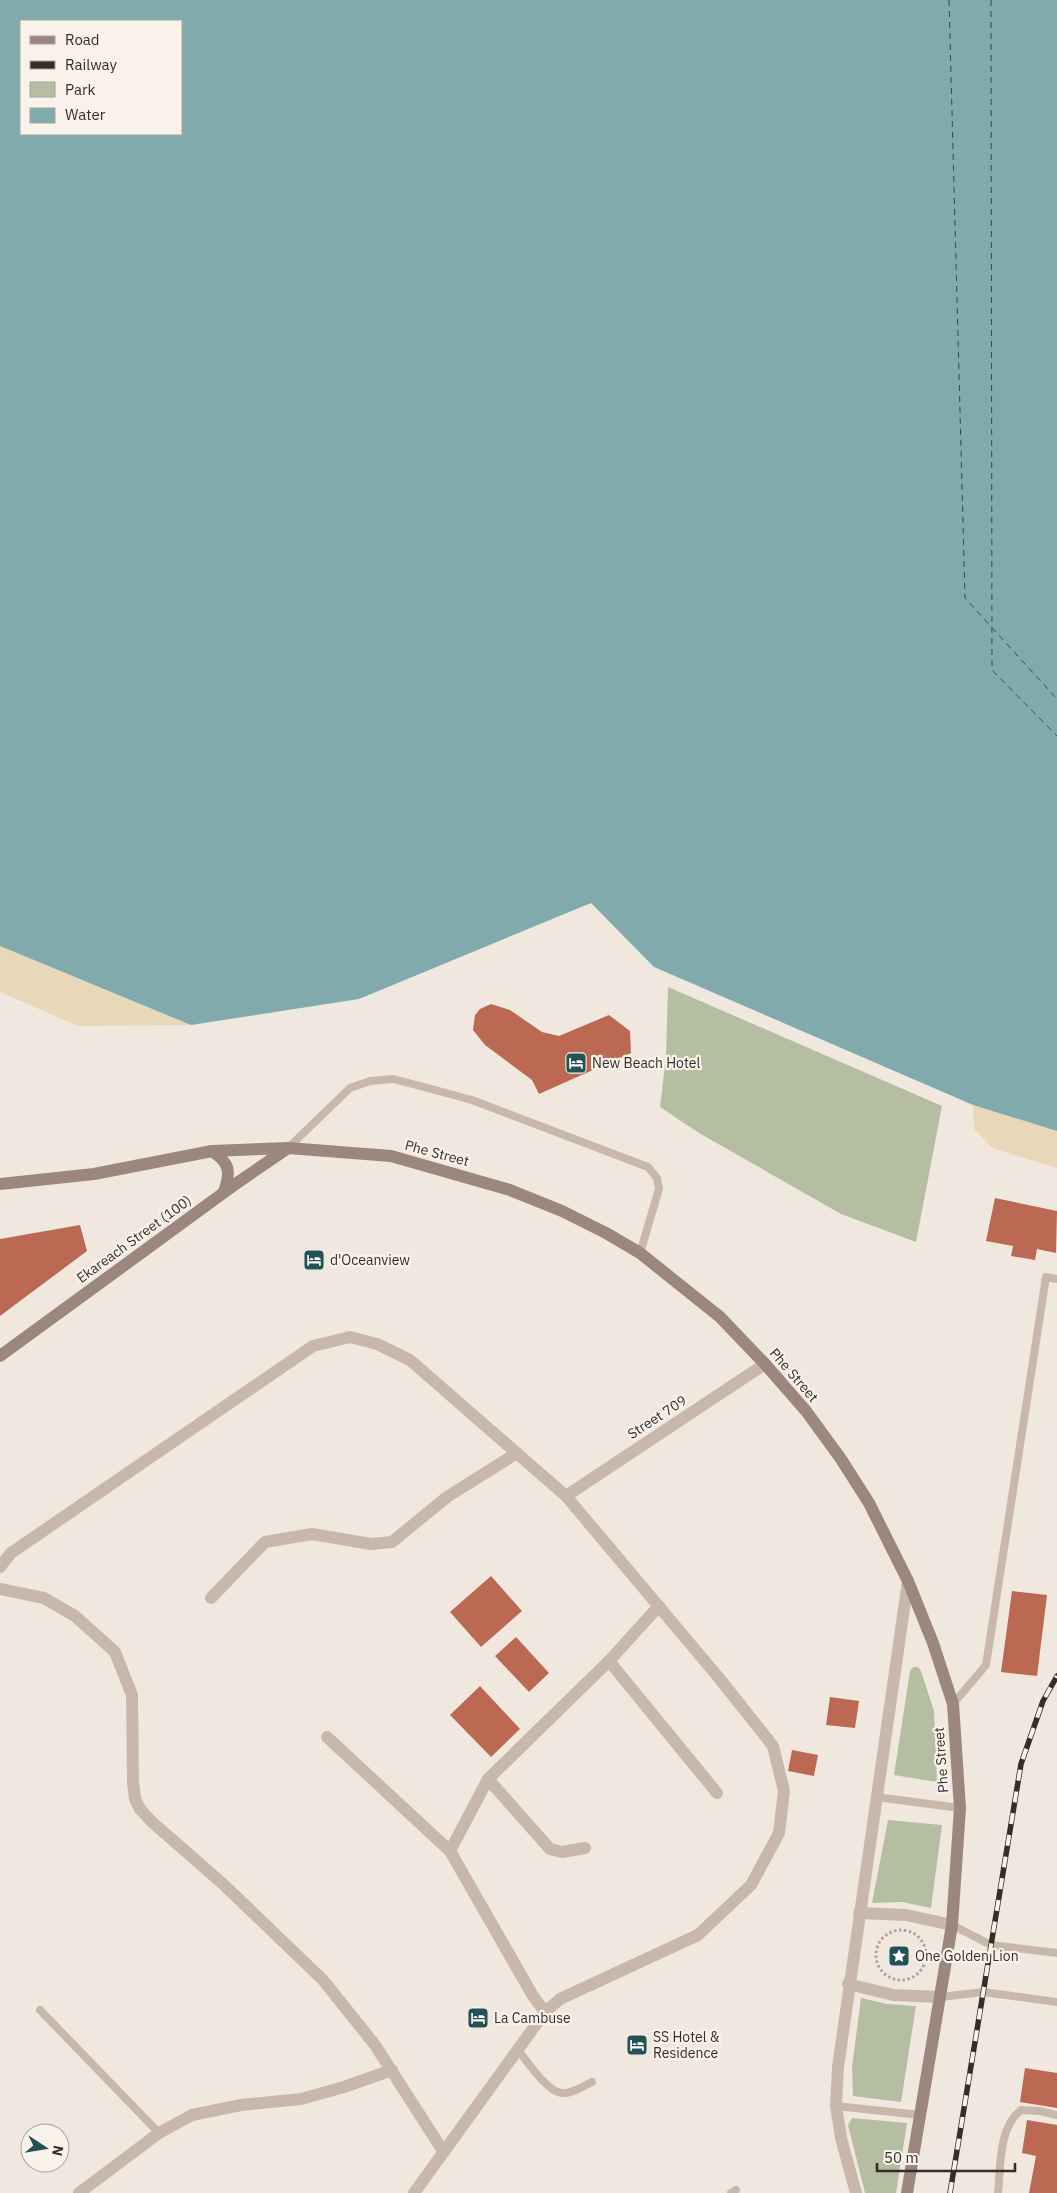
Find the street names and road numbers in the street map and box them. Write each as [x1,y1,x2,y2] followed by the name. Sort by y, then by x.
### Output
[403,1136,471,1170] street label: Phe Street
[73,1191,195,1287] street label: Ekareach Street (100)
[766,1344,822,1406] street label: Phe Street
[624,1391,690,1443] street label: Street 709
[930,1726,952,1793] street label: Phe Street

